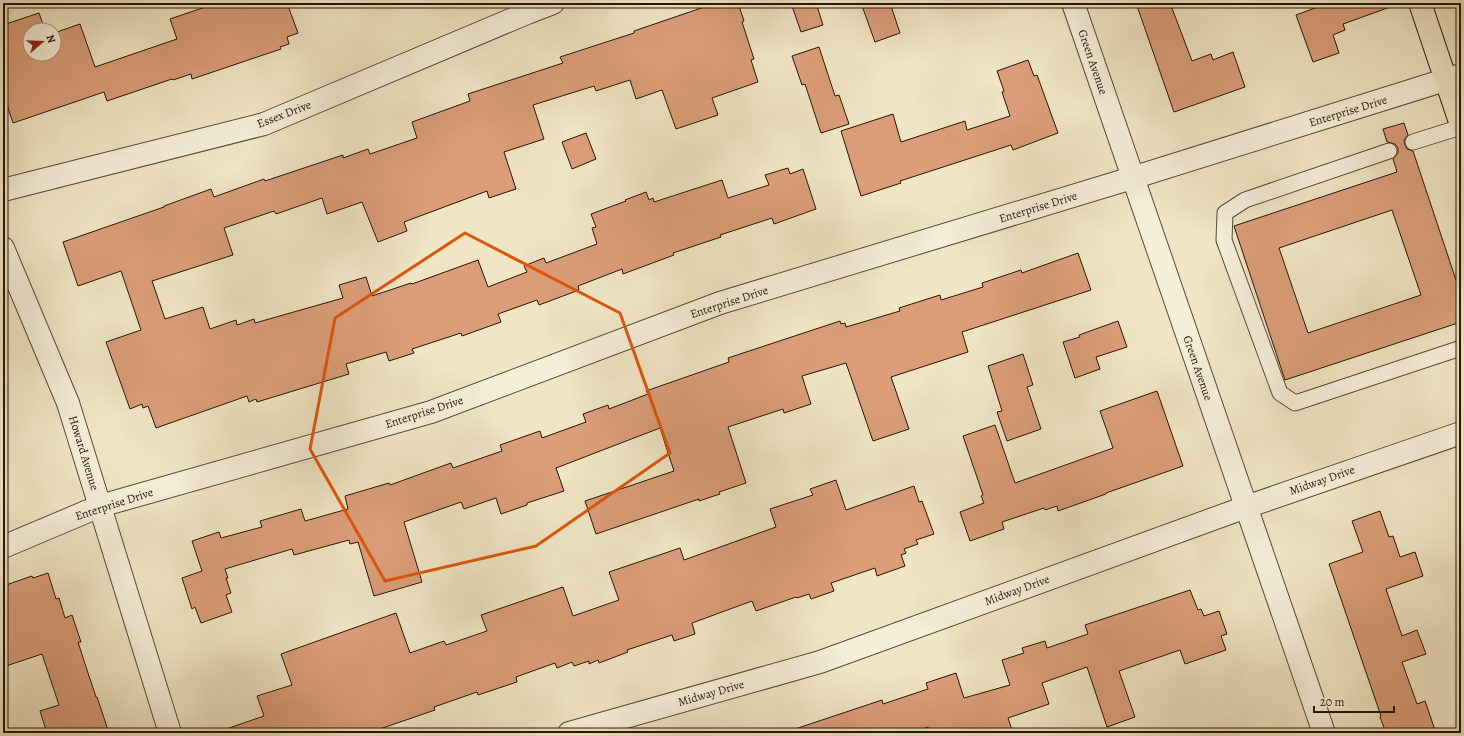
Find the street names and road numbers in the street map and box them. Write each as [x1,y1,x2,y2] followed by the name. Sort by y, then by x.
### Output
[1074,27,1112,97] street label: Green Avenue
[1307,91,1389,131] street label: Enterprise Drive
[255,96,313,132] street label: Essex Drive
[997,187,1079,227] street label: Enterprise Drive
[688,282,770,322] street label: Enterprise Drive
[1179,333,1217,403] street label: Green Avenue
[383,392,465,432] street label: Enterprise Drive
[65,414,103,492] street label: Howard Avenue
[1287,461,1357,499] street label: Midway Drive
[73,484,155,524] street label: Enterprise Drive
[982,571,1052,609] street label: Midway Drive
[676,676,746,710] street label: Midway Drive

